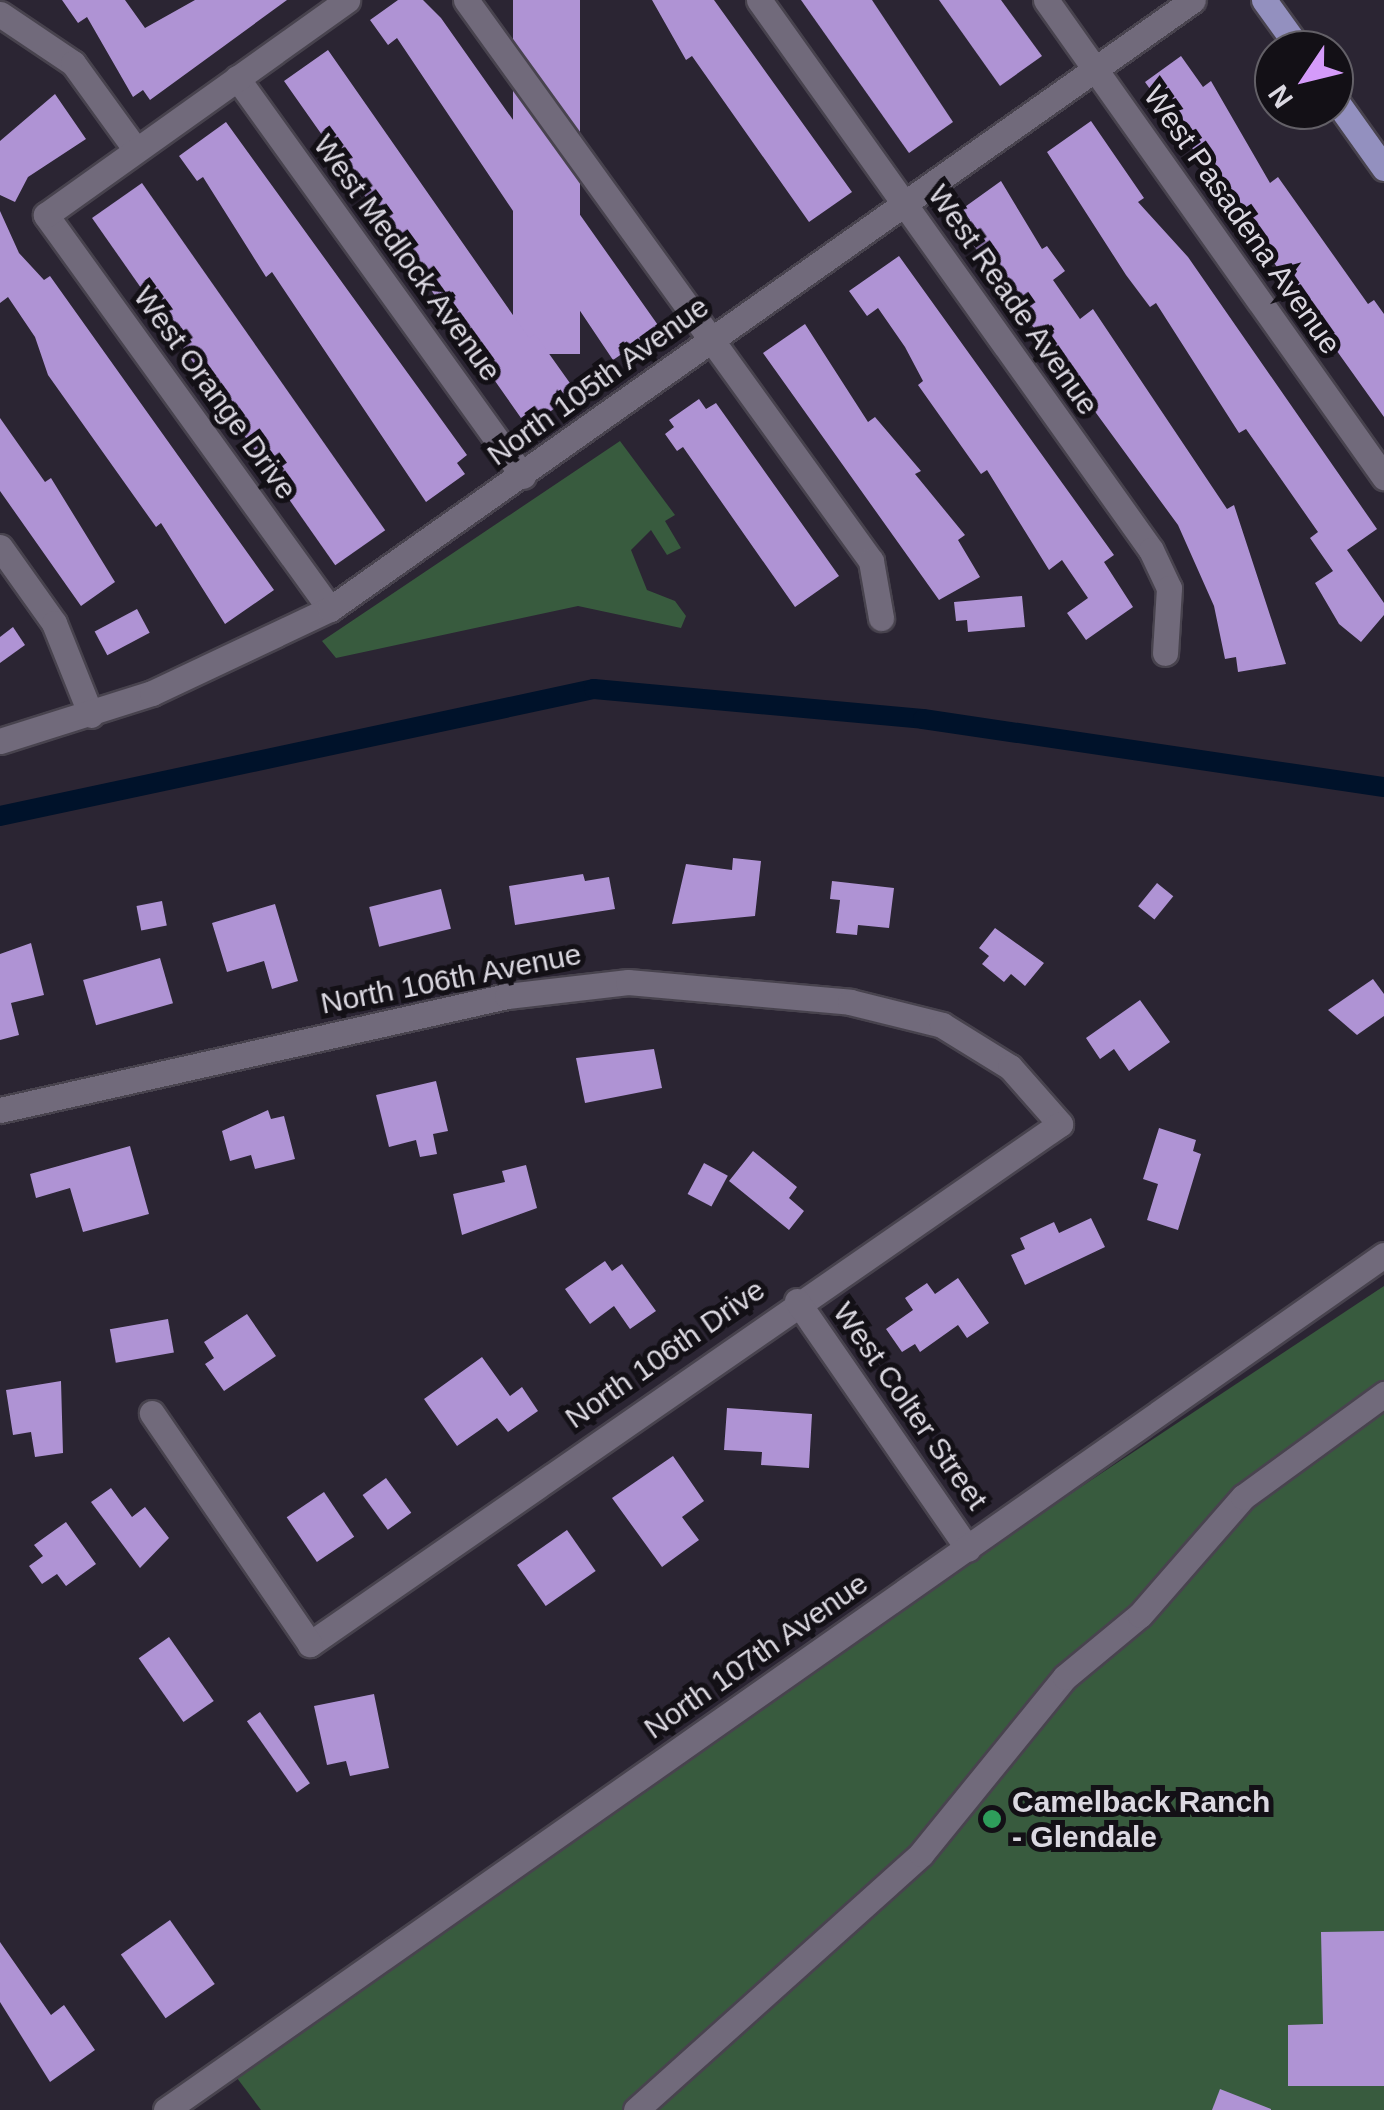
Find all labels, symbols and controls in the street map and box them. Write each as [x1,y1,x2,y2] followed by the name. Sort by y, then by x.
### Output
[1254,30,1354,130] north arrow
[1135,78,1349,362] street label: West Pasadena Avenue
[1262,79,1299,114] text: N
[305,127,509,389] street label: West Medlock Avenue
[920,177,1106,423] street label: West Reade Avenue
[126,279,304,507] street label: West Orange Drive
[480,288,716,474] street label: North 105th Avenue
[317,936,585,1022] street label: North 106th Avenue
[558,1272,772,1436] street label: North 106th Drive
[825,1296,995,1516] street label: West Colter Street
[637,1565,875,1747] street label: North 107th Avenue
[1012,1784,1270,1854] place label: Camelback Ranch - Glendale
[981,1808,1003,1830] marker: Camelback Ranch - Glendale

